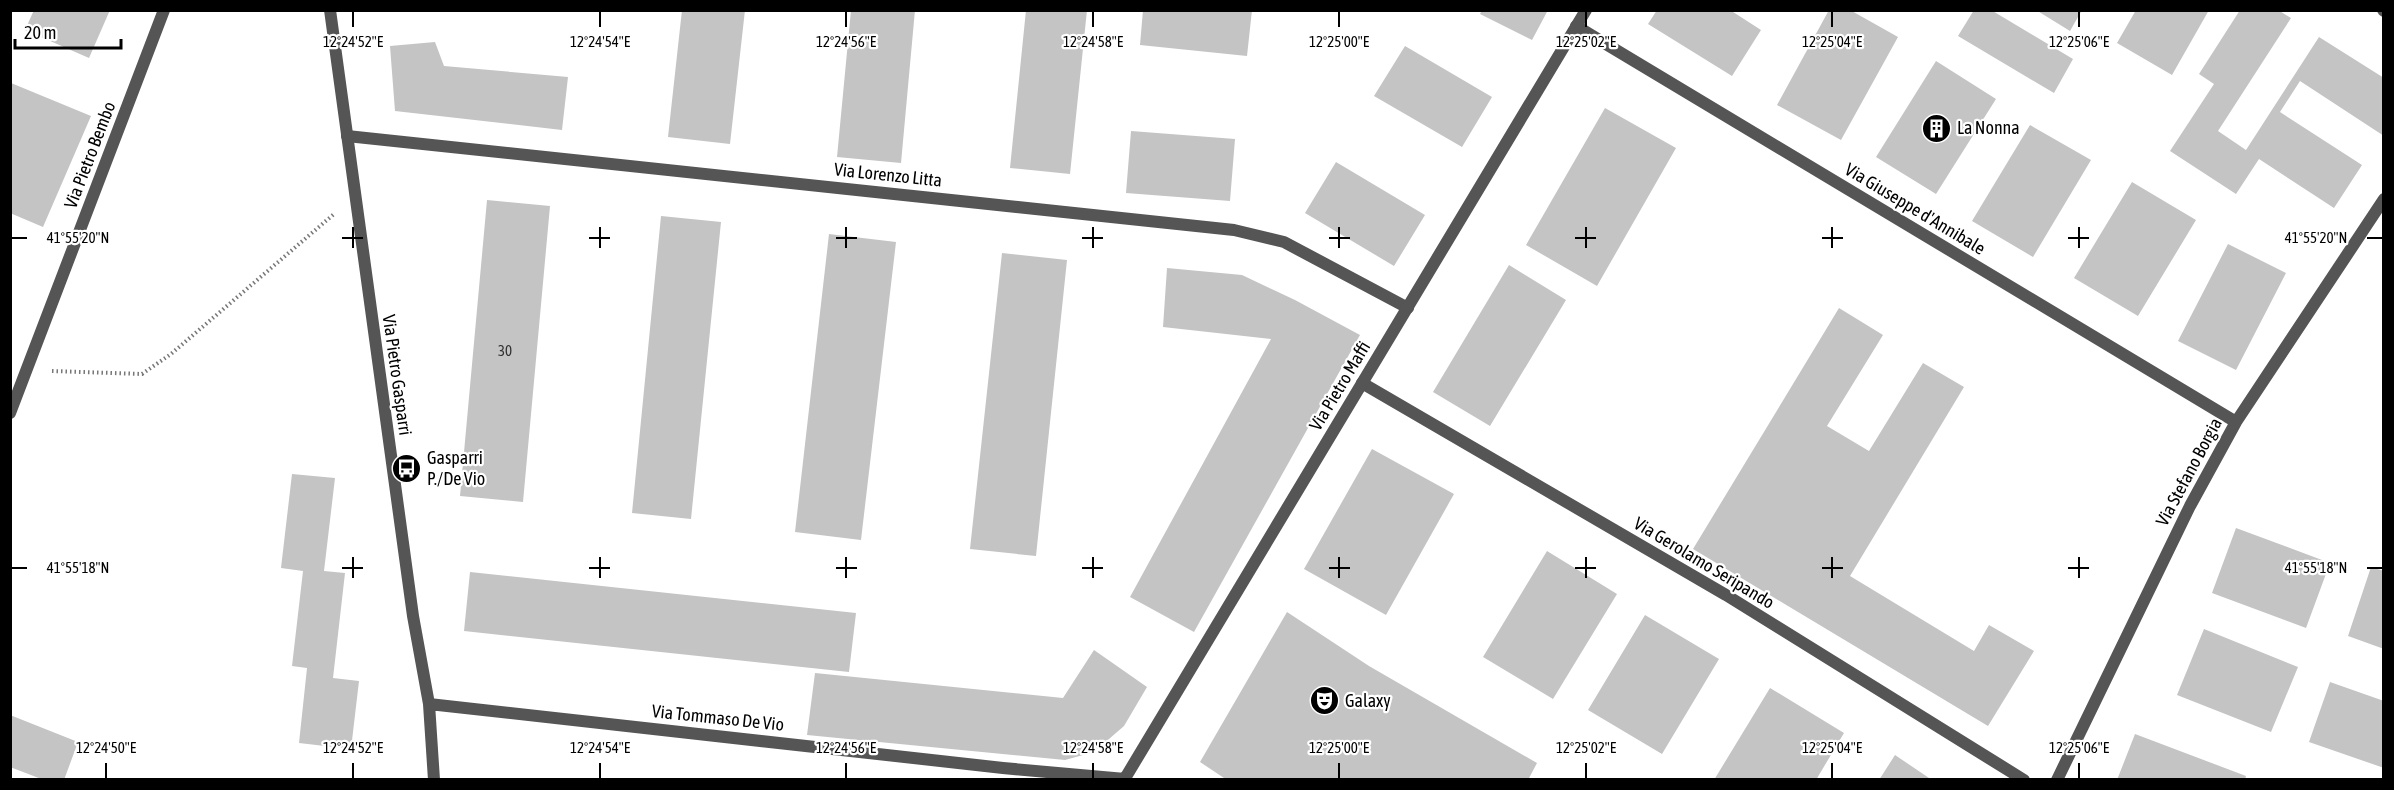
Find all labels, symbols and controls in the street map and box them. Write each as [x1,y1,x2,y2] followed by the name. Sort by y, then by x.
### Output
[15,12,122,50] scale bar
[24,22,56,43] text: 20 m
[323,33,384,50] text: 12°24'52"E
[570,33,631,50] text: 12°24'54"E
[816,33,877,50] text: 12°24'56"E
[1063,33,1124,50] text: 12°24'58"E
[1309,33,1370,50] text: 12°25'00"E
[1556,33,1617,50] text: 12°25'02"E
[1802,33,1863,50] text: 12°25'04"E
[2049,33,2110,50] text: 12°25'06"E
[60,98,120,211] street label: Via Pietro Bembo
[1920,112,1952,144] building icon: La Nonna
[1957,117,2020,138] place label: La Nonna
[833,158,943,191] street label: Via Lorenzo Litta
[1841,158,1989,259] street label: Via Giuseppe d'Annibale
[47,229,109,246] text: 41°55'20"N
[2285,229,2347,246] text: 41°55'20"N
[379,313,416,437] street label: Via Pietro Gasparri
[1305,337,1374,434] street label: Via Pietro Maffi
[498,342,512,359] house number: 30
[2151,414,2226,529] street label: Via Stefano Borgia
[427,447,485,489] place label: Gasparri P./De Vio
[390,452,422,484] bus stop icon: Gasparri P./De Vio
[1630,512,1778,613] street label: Via Gerolamo Seripando
[47,559,109,576] text: 41°55'18"N
[2285,559,2347,576] text: 41°55'18"N
[1308,685,1340,717] theatre icon: Galaxy
[1345,690,1391,711] place label: Galaxy
[651,700,785,735] street label: Via Tommaso De Vio
[76,739,137,756] text: 12°24'50"E
[323,739,384,756] text: 12°24'52"E
[570,739,631,756] text: 12°24'54"E
[816,739,877,756] text: 12°24'56"E
[1063,739,1124,756] text: 12°24'58"E
[1309,739,1370,756] text: 12°25'00"E
[1556,739,1617,756] text: 12°25'02"E
[1802,739,1863,756] text: 12°25'04"E
[2049,739,2110,756] text: 12°25'06"E

